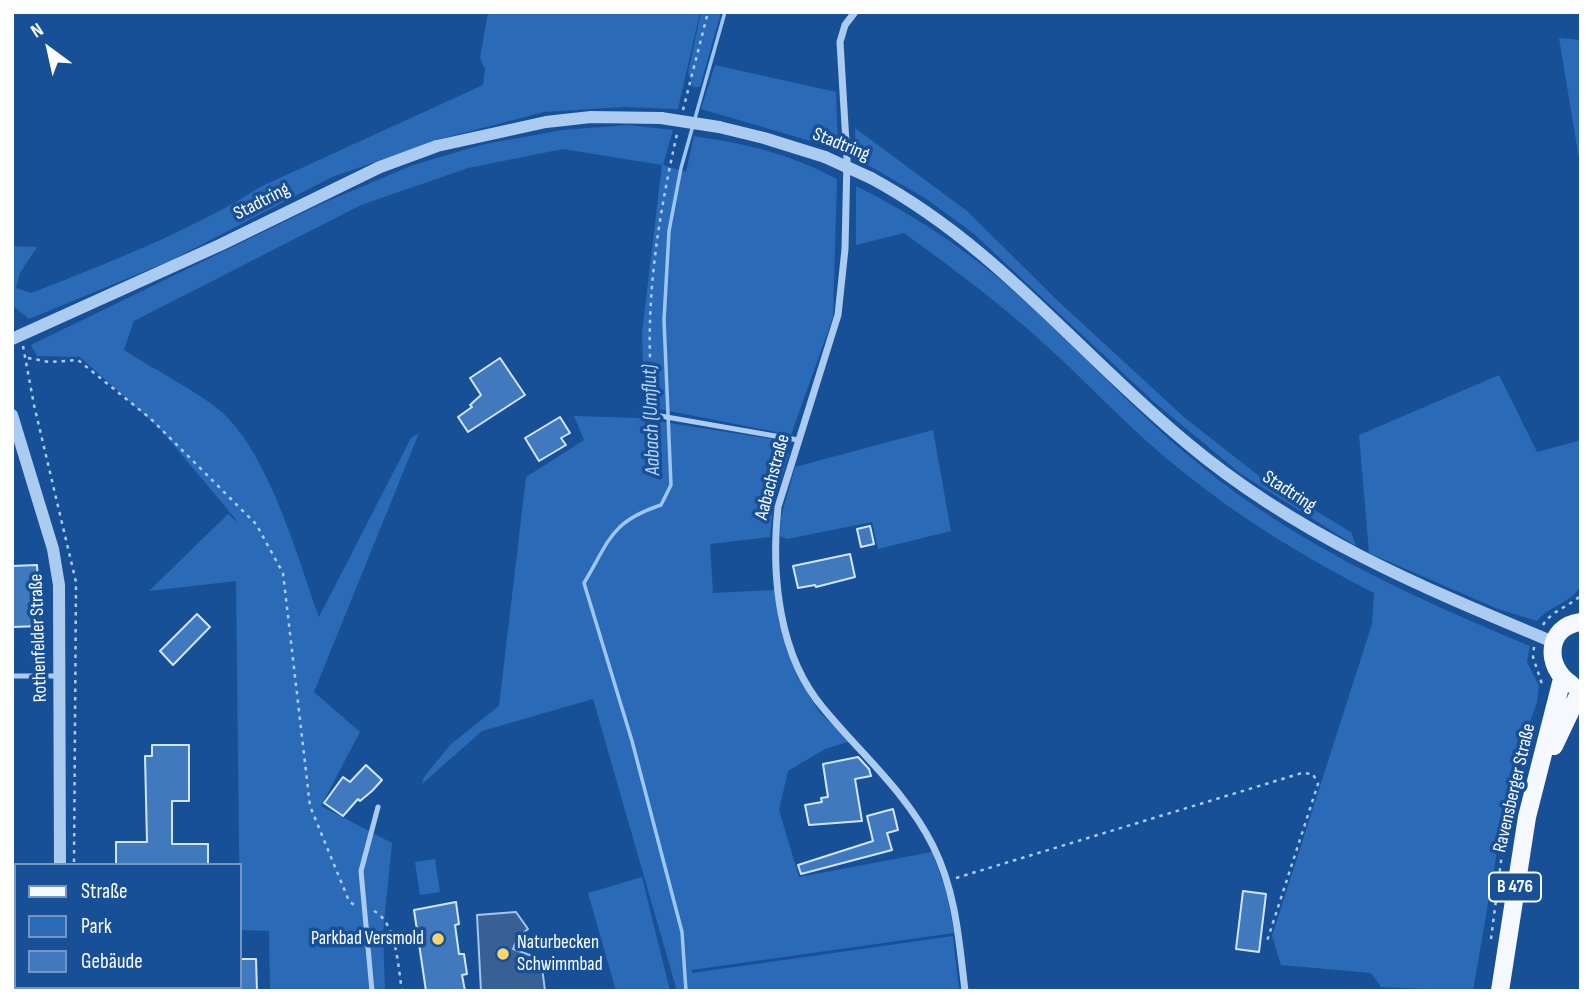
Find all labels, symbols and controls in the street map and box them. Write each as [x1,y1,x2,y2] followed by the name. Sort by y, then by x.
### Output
[14,14,84,84] north arrow
[27,19,48,43] text: N
[809,123,873,167] street label: Stadtring
[230,178,294,226] street label: Stadtring
[637,364,667,476] water label: Aabach (Umflut)
[751,432,795,522] street label: Aabachstraße
[1258,466,1320,518] street label: Stadtring
[25,573,53,703] street label: Rothenfelder Straße
[1489,721,1541,855] street label: Ravensberger Straße
[14,863,242,989] legend
[1489,872,1541,902] road number: B 476
[81,879,127,904] text: Straße
[81,914,112,939] text: Park
[311,928,424,950] place label: Parkbad Versmold
[430,931,446,947] marker: Parkbad Versmold
[517,932,603,976] place label: Naturbecken Schwimmbad
[495,946,511,962] marker: Naturbecken Schwimmbad
[81,949,143,974] text: Gebäude

